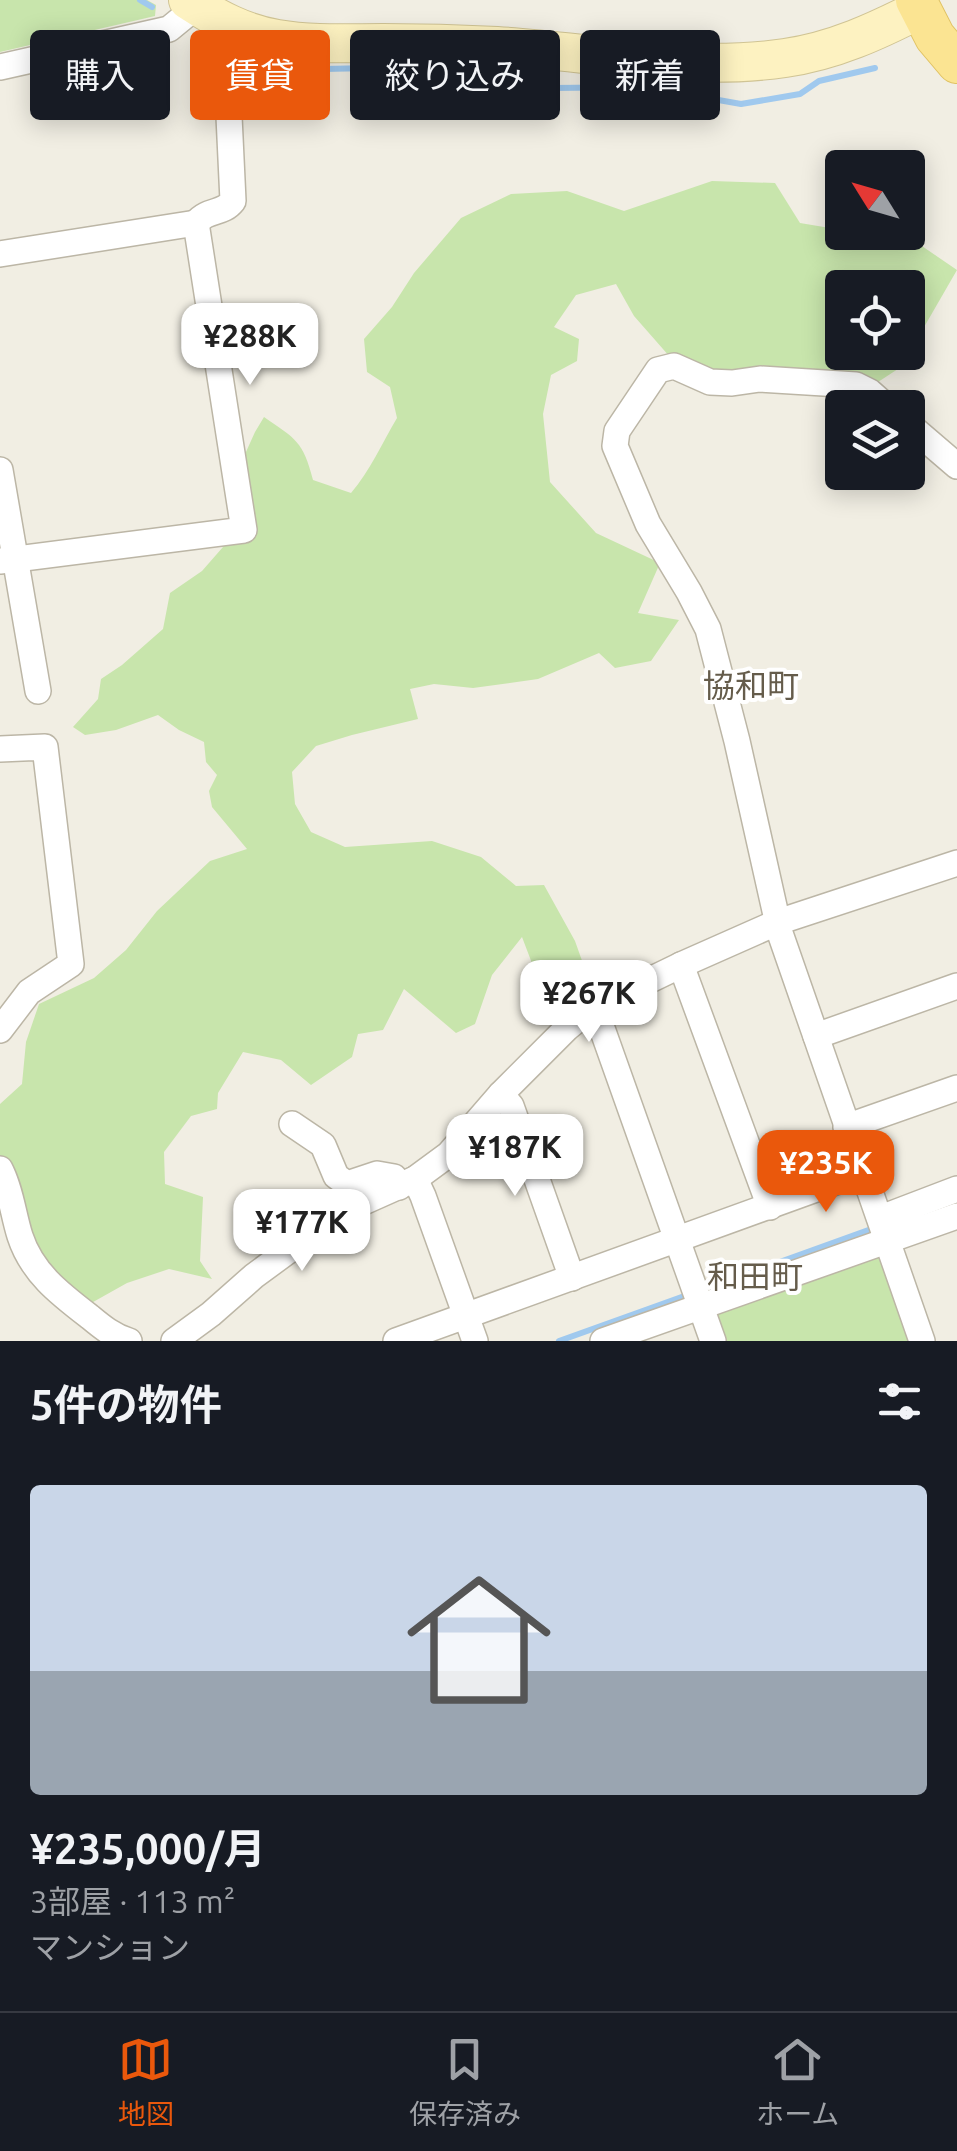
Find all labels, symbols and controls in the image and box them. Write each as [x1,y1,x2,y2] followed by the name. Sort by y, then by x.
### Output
[30,30,170,120] chip: 購入
[190,30,330,120] chip: 賃貸
[350,30,560,120] chip: 絞り込み
[580,30,720,120] chip: 新着
[825,150,925,250] north arrow
[825,150,925,490] map controls
[825,270,925,370] button: locate
[180,303,320,388] pin: ¥288K
[203,317,297,353] text: ¥288K
[825,390,925,490] button: layers
[703,667,799,703] district label: 協和町
[519,960,659,1045] pin: ¥267K
[542,974,636,1010] text: ¥267K
[445,1114,585,1199] pin: ¥187K
[468,1128,562,1164] text: ¥187K
[756,1130,896,1215] pin: ¥235K
[779,1144,873,1180] text: ¥235K
[232,1189,372,1274] pin: ¥177K
[255,1203,349,1239] text: ¥177K
[707,1258,803,1294] district label: 和田町
[872,1374,927,1429] icon: filters
[30,1381,222,1428] text: 5件の物件
[389,1550,569,1730] icon: home
[30,1825,266,1872] text: ¥235,000/月
[30,1883,235,1919] text: 3部屋 · 113 m²
[30,1929,190,1965] text: マンション
[118,2032,174,2132] tab: 地図
[409,2032,521,2132] tab: 保存済み
[756,2032,839,2132] tab: ホーム

